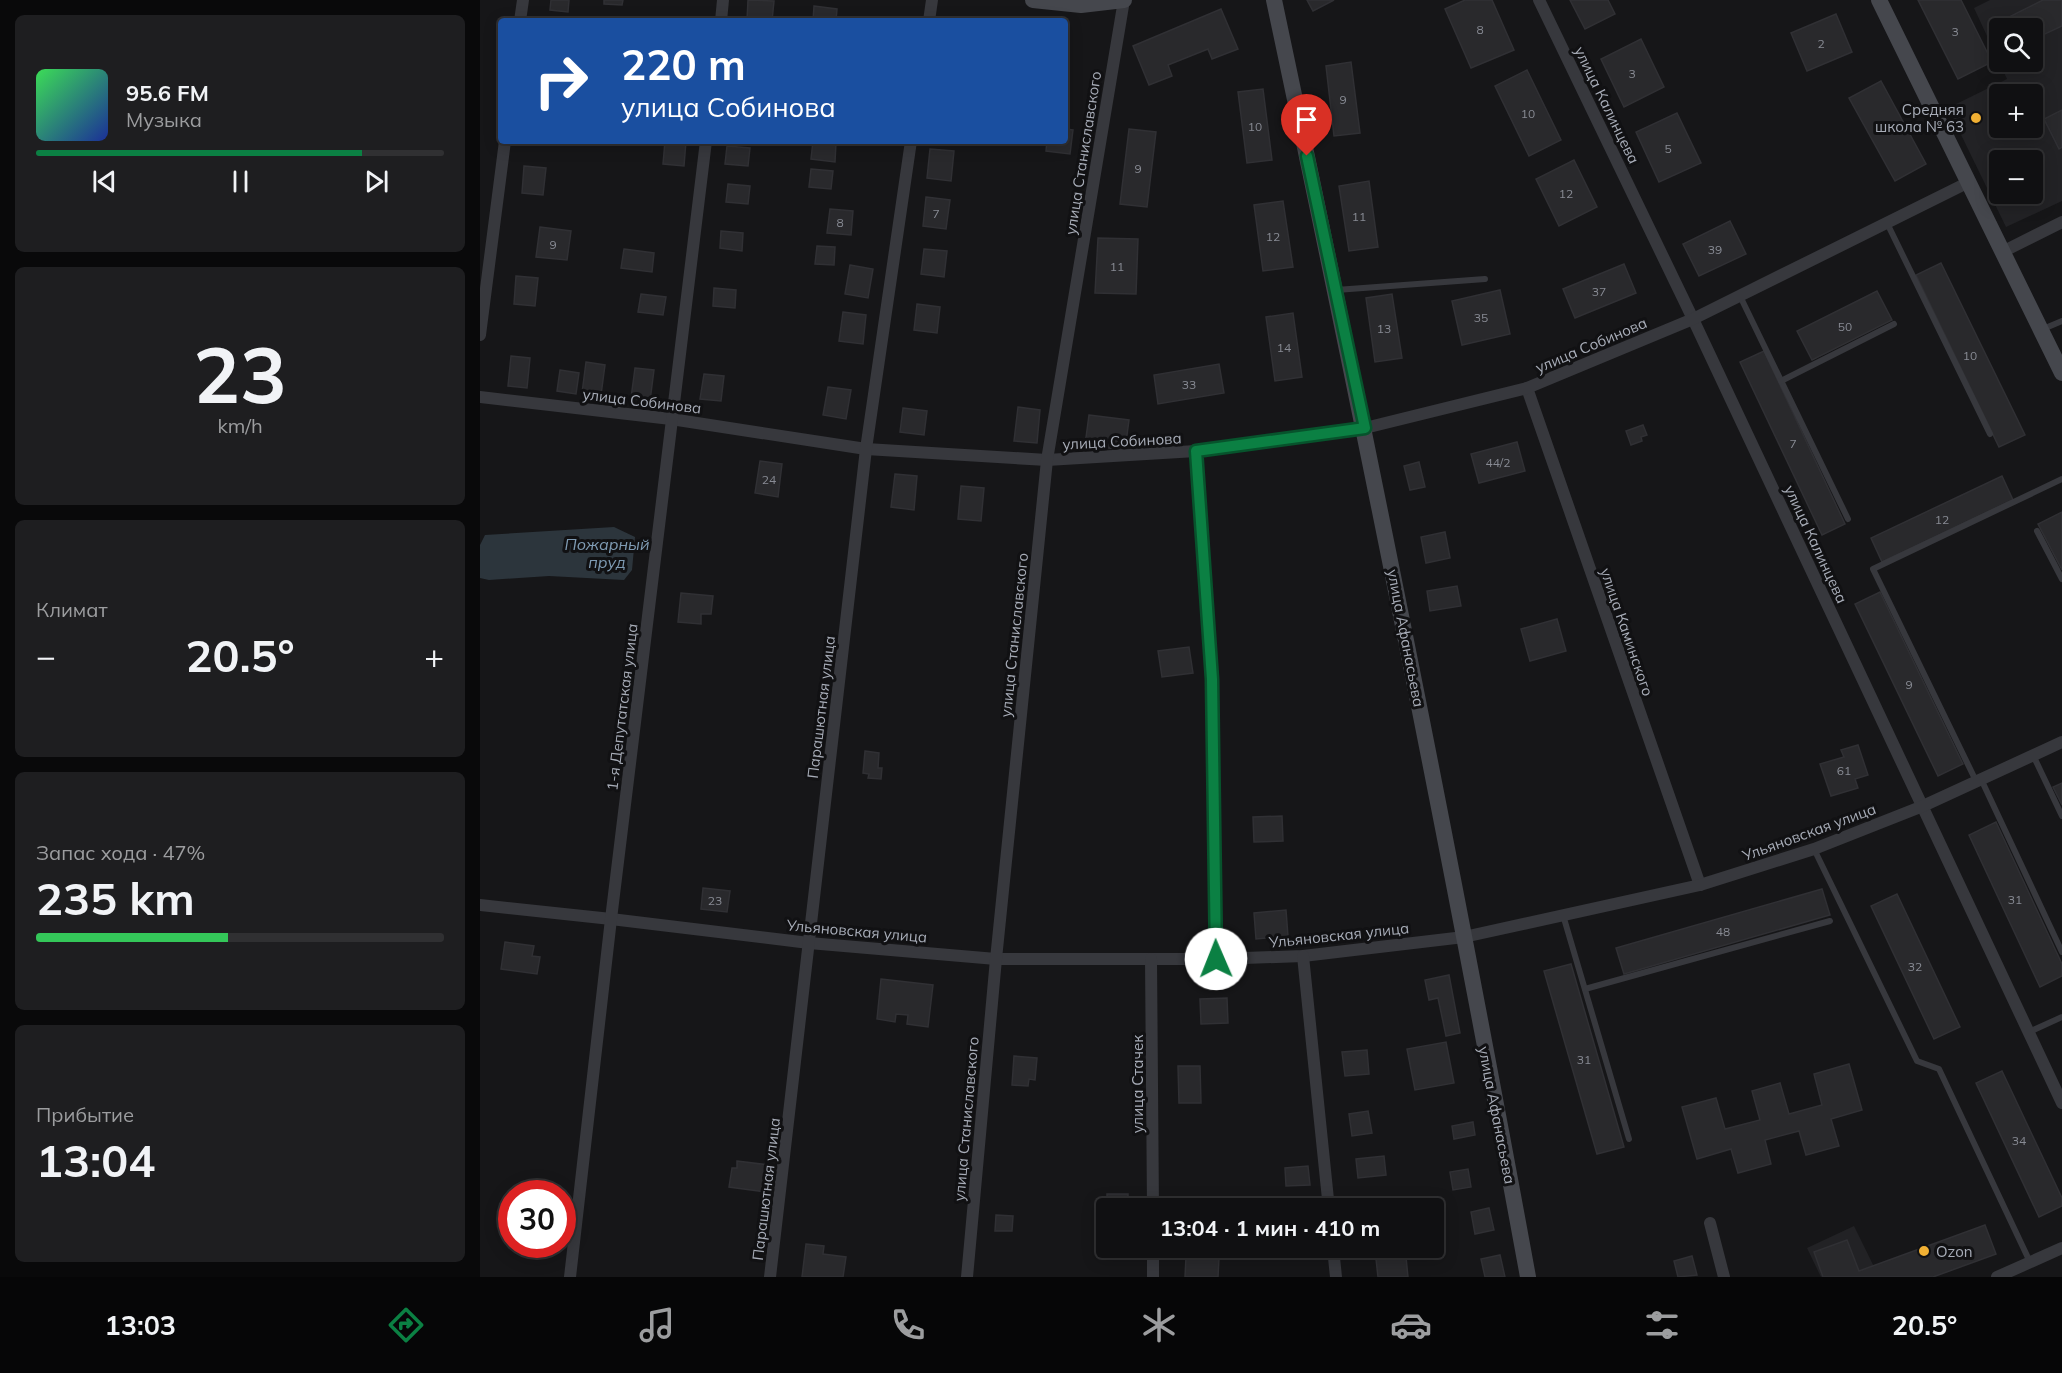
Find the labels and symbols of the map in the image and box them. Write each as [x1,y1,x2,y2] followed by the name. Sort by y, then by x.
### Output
[1476,22,1484,37] house number: 8
[1951,24,1959,39] house number: 3
[1817,36,1825,51] house number: 2
[1570,43,1644,167] street label: улица Калинцева
[1628,66,1636,81] house number: 3
[1061,70,1105,236] street label: улица Станиславского
[1339,92,1347,107] house number: 9
[1281,94,1332,156] pin
[1875,100,1964,136] place label: Средняя школа № 63
[1521,106,1535,121] house number: 10
[1969,111,1983,125] marker: Средняя школа № 63
[1248,119,1262,134] house number: 10
[1664,141,1672,156] house number: 5
[1134,161,1142,176] house number: 9
[1559,186,1573,201] house number: 12
[932,206,940,221] house number: 7
[1352,209,1366,224] house number: 11
[836,215,844,230] house number: 8
[1266,229,1280,244] house number: 12
[549,237,557,252] house number: 9
[1708,242,1722,257] house number: 39
[1110,259,1124,274] house number: 11
[1592,284,1606,299] house number: 37
[1474,310,1488,325] house number: 35
[1532,313,1650,377] street label: улица Собинова
[1838,319,1852,334] house number: 50
[1377,321,1391,336] house number: 13
[1277,340,1291,355] house number: 14
[1963,348,1977,363] house number: 10
[1182,377,1196,392] house number: 33
[582,384,702,418] street label: улица Собинова
[1062,428,1182,454] street label: улица Собинова
[1789,436,1797,451] house number: 7
[1485,455,1511,470] house number: 44/2
[762,472,776,487] house number: 24
[1780,482,1852,606] street label: улица Калинцева
[1935,512,1949,527] house number: 12
[565,534,649,572] water label: Пожарный пруд
[996,552,1032,718] street label: улица Станиславского
[1596,565,1658,699] street label: улица Каминского
[1383,568,1429,708] street label: улица Афанасьева
[602,622,642,792] street label: 1-я Депутатская улица
[803,634,839,780] street label: Парашютная улица
[1905,677,1913,692] house number: 9
[1837,763,1851,778] house number: 61
[1739,799,1878,865] street label: Ульяновская улица
[2008,892,2022,907] house number: 31
[708,893,722,908] house number: 23
[785,915,928,947] street label: Ульяновская улица
[1267,918,1410,952] street label: Ульяновская улица
[1716,924,1730,939] house number: 48
[1184,927,1248,991] position arrow
[1908,959,1922,974] house number: 32
[1128,1034,1147,1133] street label: улица Стачек
[949,1036,983,1202] street label: улица Станиславского
[1474,1045,1520,1185] street label: улица Афанасьева
[1577,1052,1591,1067] house number: 31
[748,1116,784,1262] street label: Парашютная улица
[2012,1133,2026,1148] house number: 34
[498,1180,576,1258] speed limit sign: 30
[1936,1242,1973,1261] place label: Ozon
[1917,1244,1931,1258] marker: Ozon

